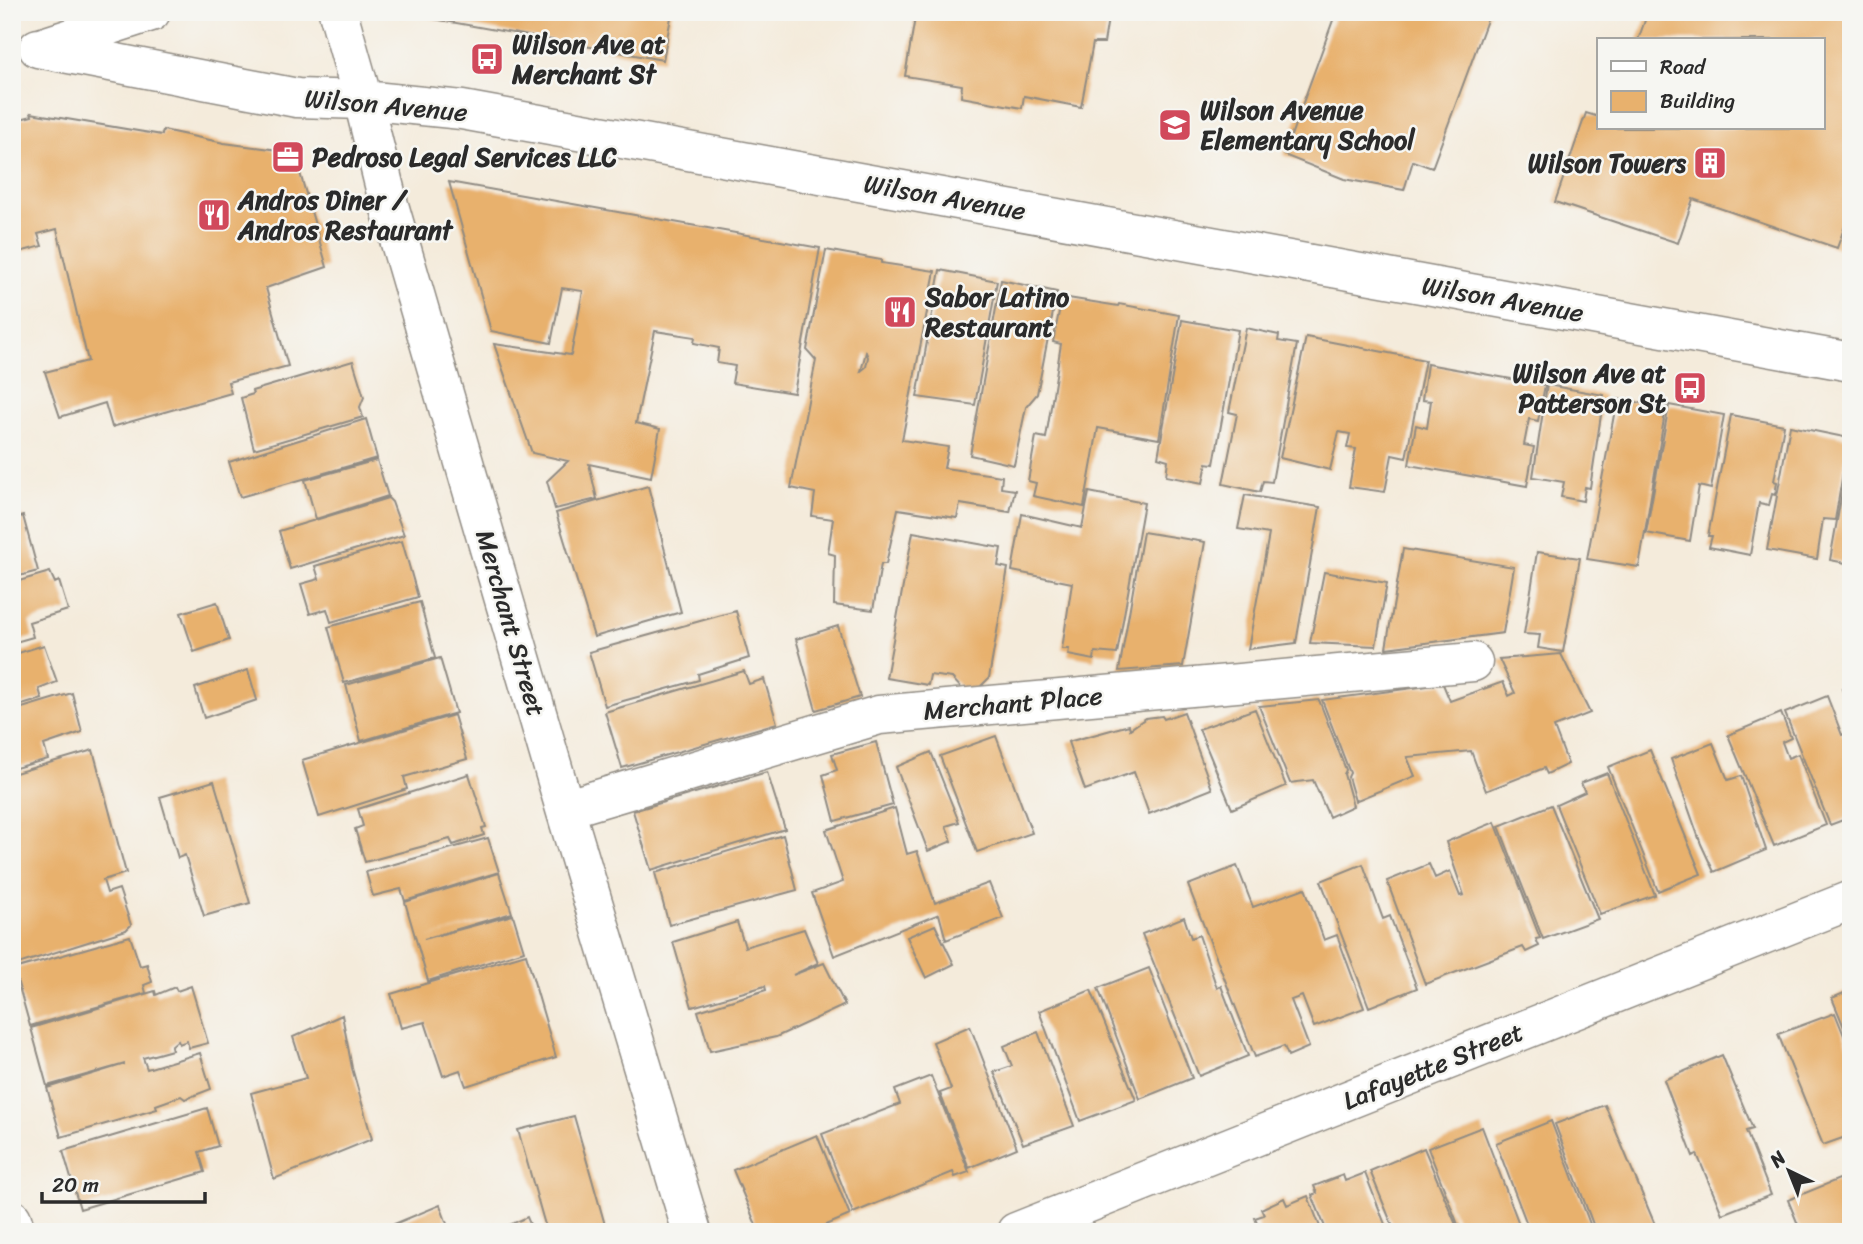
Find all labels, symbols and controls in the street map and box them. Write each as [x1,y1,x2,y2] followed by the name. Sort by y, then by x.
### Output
[511,21,666,97] place label: Wilson Ave at Merchant St
[1597,38,1825,130] legend
[468,40,506,78] bus stop icon: Wilson Ave at Merchant St
[1660,48,1707,86] text: Road
[302,75,470,135] street label: Wilson Avenue
[1660,82,1736,120] text: Building
[1200,87,1416,163] place label: Wilson Avenue Elementary School
[1156,106,1194,144] school or university icon: Wilson Avenue Elementary School
[312,134,617,180] place label: Pedroso Legal Services LLC
[269,138,307,176] office icon: Pedroso Legal Services LLC
[1528,140,1687,186] place label: Wilson Towers
[1691,144,1729,182] building icon: Wilson Towers
[860,160,1030,234] street label: Wilson Avenue
[237,177,454,253] place label: Andros Diner / Andros Restaurant
[195,196,233,234] restaurant icon: Andros Diner / Andros Restaurant
[1418,262,1588,336] street label: Wilson Avenue
[924,274,1070,350] place label: Sabor Latino Restaurant
[881,293,919,331] restaurant icon: Sabor Latino Restaurant
[1512,350,1667,426] place label: Wilson Ave at Patterson St
[1671,369,1709,407] bus stop icon: Wilson Ave at Patterson St
[462,524,560,722] street label: Merchant Street
[922,672,1104,734] street label: Merchant Place
[1335,1009,1531,1123] street label: Lafayette Street
[1755,1136,1825,1206] north arrow
[1761,1142,1794,1176] text: N
[42,1160,205,1204] scale bar
[52,1166,99,1204] text: 20 m

